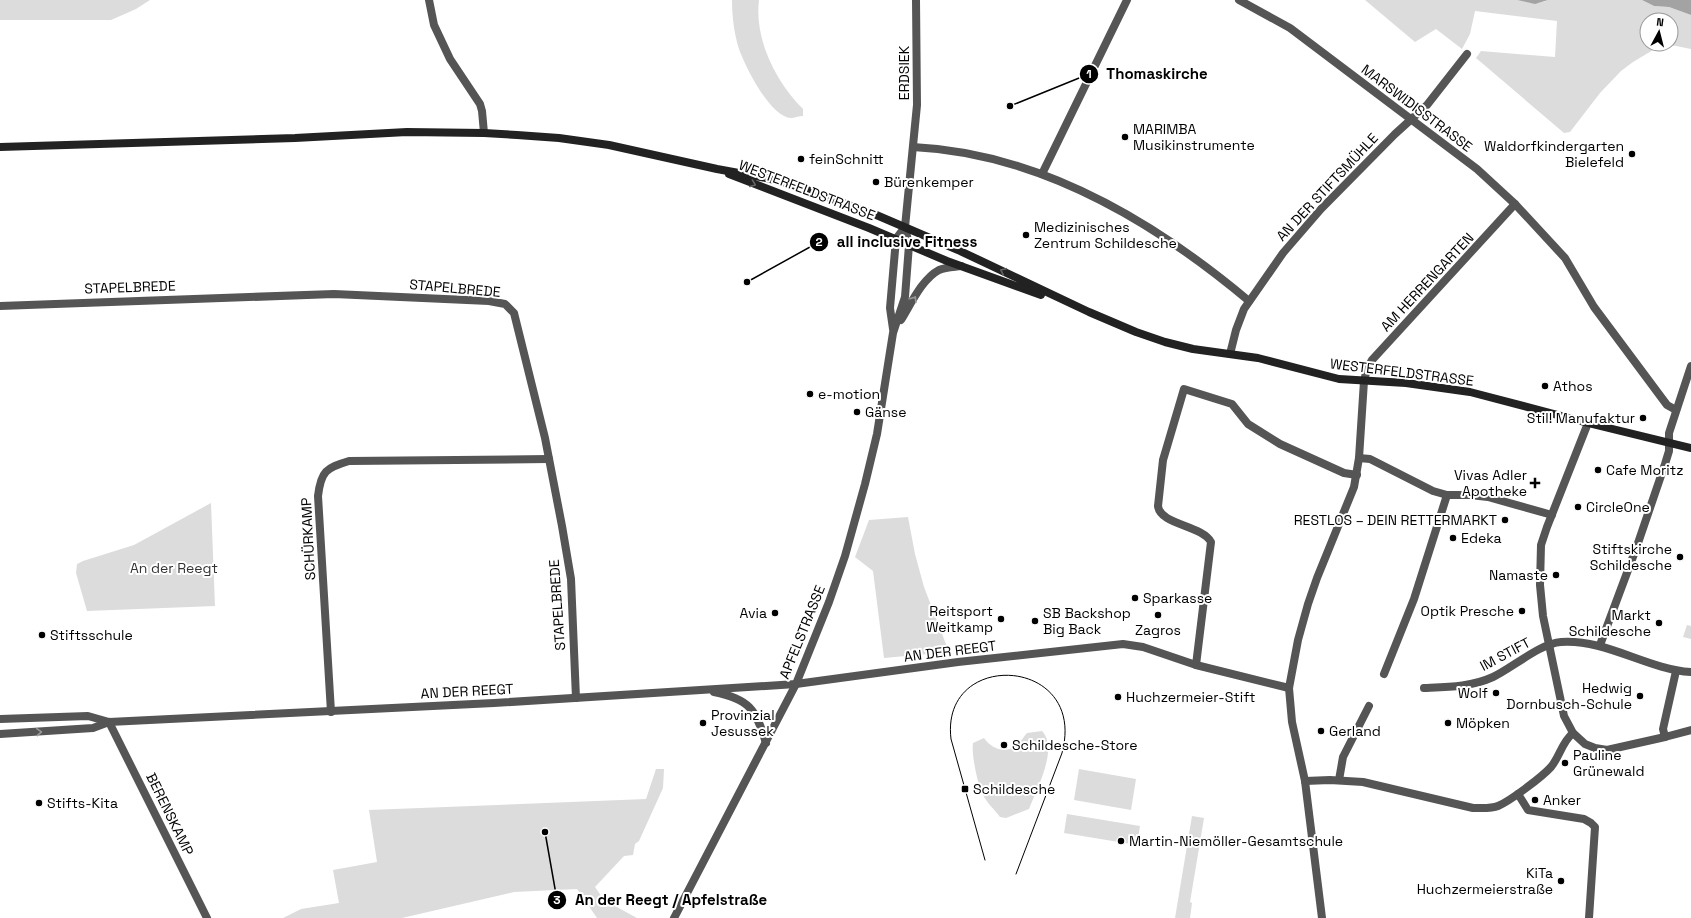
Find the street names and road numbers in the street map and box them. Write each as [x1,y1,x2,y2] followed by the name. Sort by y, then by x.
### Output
[895,45,913,100] street label: ERDSIEK
[1358,60,1476,156] street label: MARSWIDISSTRASSE
[1272,129,1382,245] street label: AN DER STIFTSMÜHLE
[736,156,878,224] street label: WESTERFELDSTRASSE
[1377,229,1477,335] street label: AM HERRENGARTEN
[409,275,501,301] street label: STAPELBREDE
[84,276,176,298] street label: STAPELBREDE
[1329,354,1475,390] street label: WESTERFELDSTRASSE
[297,497,319,581] street label: SCHÜRKAMP
[545,559,569,651] street label: STAPELBREDE
[775,582,829,681] street label: APFELSTRASSE
[1477,633,1533,675] street label: IM STIFT
[903,636,997,666] street label: AN DER REEGT
[420,680,514,702] street label: AN DER REEGT
[142,770,198,858] street label: BERENSKAMP

